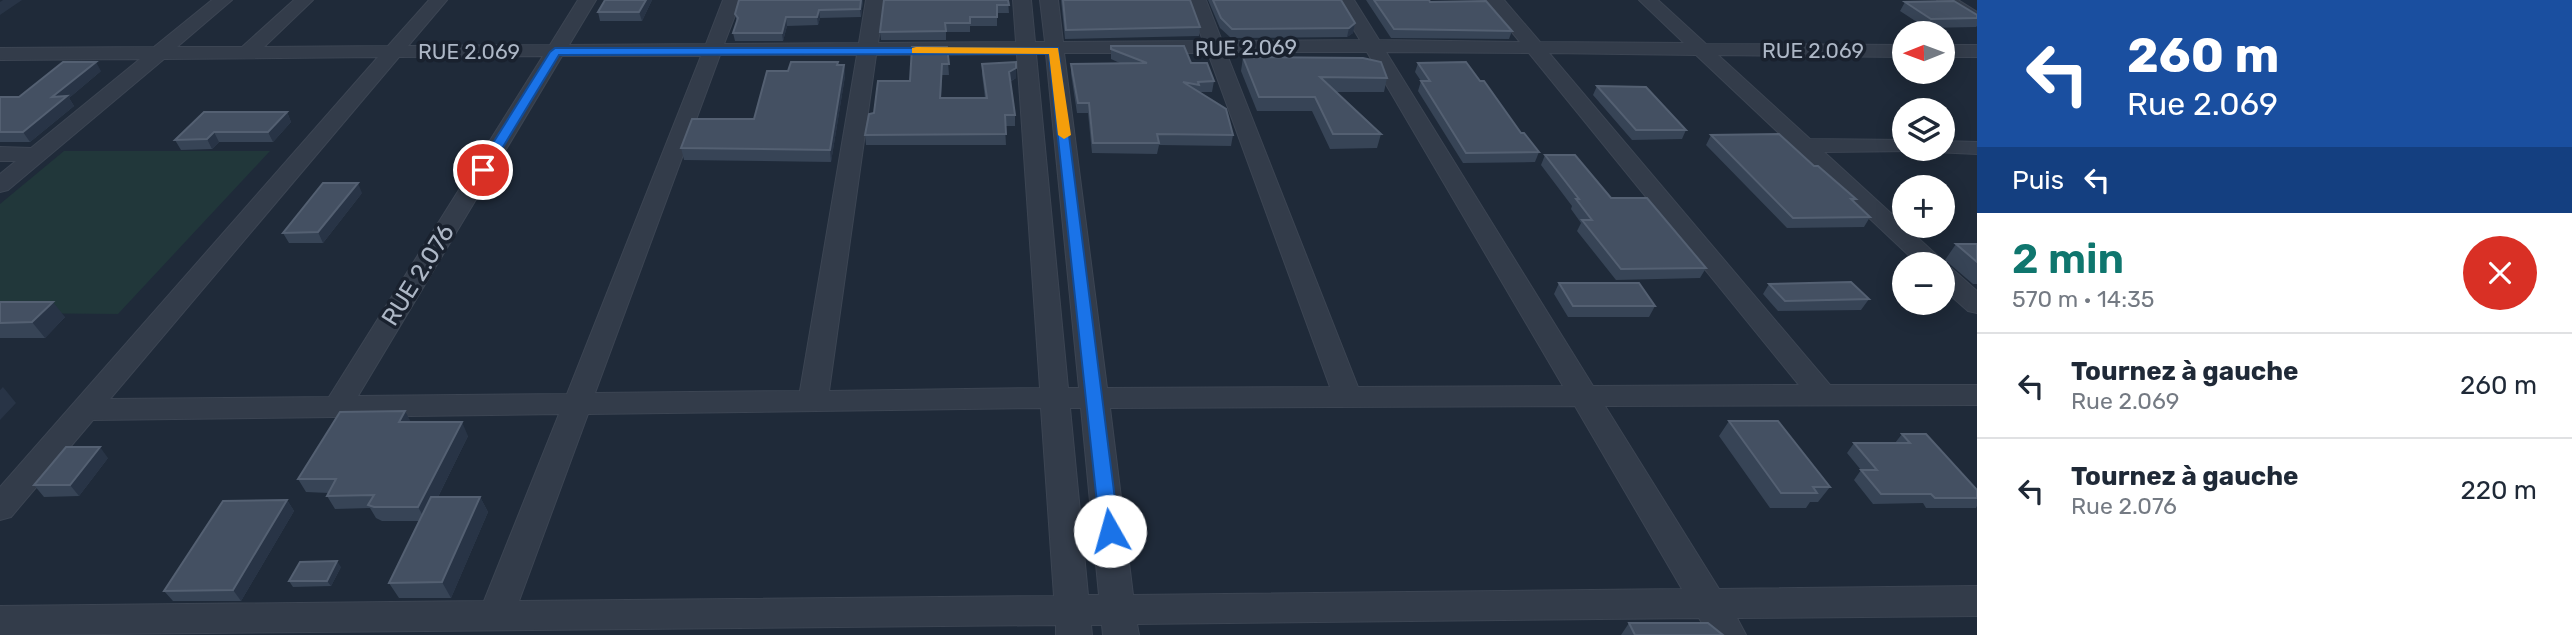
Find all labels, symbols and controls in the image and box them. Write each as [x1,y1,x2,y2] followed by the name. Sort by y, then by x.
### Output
[1892,21,1955,84] north arrow
[1892,21,1955,315] map controls
[2127,26,2279,84] text: 260 m
[2012,28,2103,119] icon: left
[1195,34,1297,61] street label: RUE 2.069
[1762,38,1864,63] street label: RUE 2.069
[418,39,520,64] street label: RUE 2.069
[2127,85,2278,123] text: Rue 2.069
[1892,98,1955,161] button: layers
[453,140,513,200] pin
[464,151,502,189] icon: arrive
[2078,161,2116,199] icon: left
[2012,165,2064,196] text: Puis
[1892,175,1955,238] button: +
[376,219,460,331] street label: RUE 2.076
[2012,234,2124,284] text: 2 min
[2463,236,2537,310] button: close
[1892,252,1955,315] button: −
[2012,285,2155,313] text: 570 m · 14:35
[2071,356,2299,387] text: Tournez à gauche
[2012,367,2050,405] icon: left
[2460,370,2537,401] text: 260 m
[2071,387,2179,415] text: Rue 2.069
[2071,461,2299,492] text: Tournez à gauche
[2012,472,2050,510] icon: left
[2460,475,2537,506] text: 220 m
[2071,492,2177,520] text: Rue 2.076
[1073,494,1147,568] position arrow

